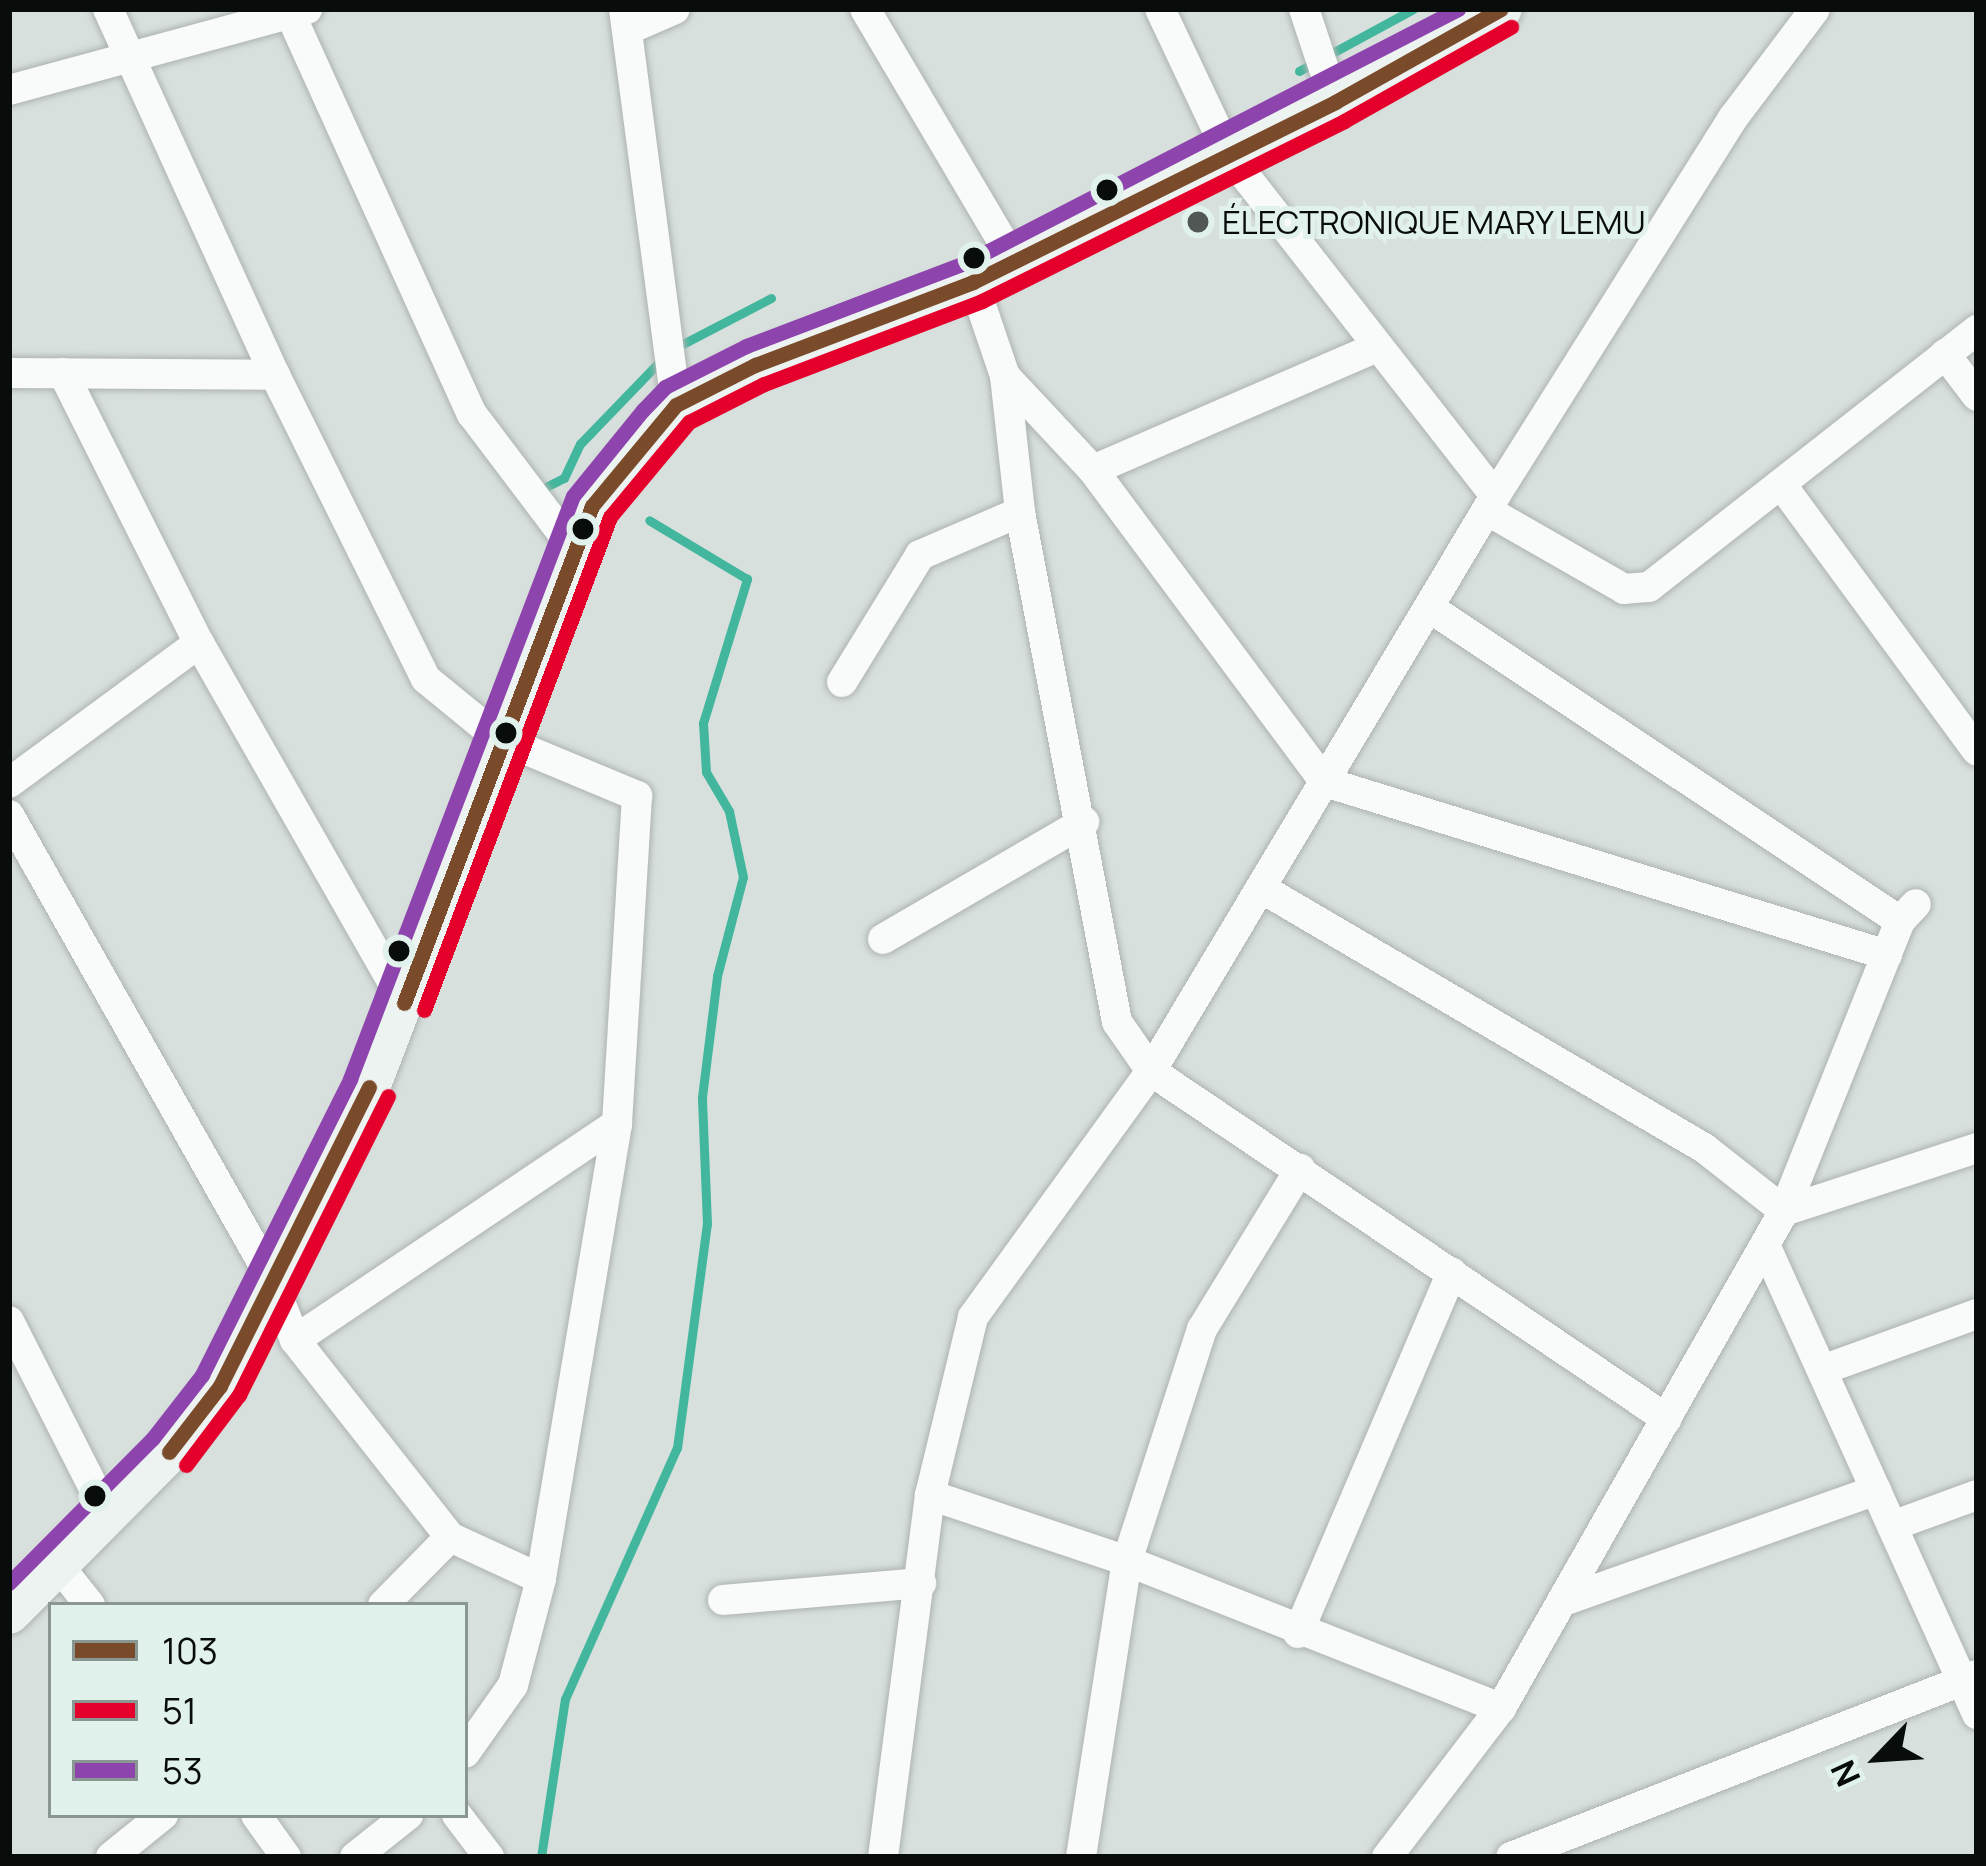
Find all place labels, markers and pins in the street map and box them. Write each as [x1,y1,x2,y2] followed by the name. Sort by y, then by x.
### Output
[1096,179,1118,201] unlabelled marker
[1222,202,1647,242] place label: ÉLECTRONIQUE MARY LEMU
[1185,209,1211,235] marker: ÉLECTRONIQUE MARY LEMU
[963,247,985,269] unlabelled marker
[572,518,594,540] unlabelled marker
[495,722,517,744] unlabelled marker
[388,940,410,962] unlabelled marker
[84,1485,106,1507] unlabelled marker

